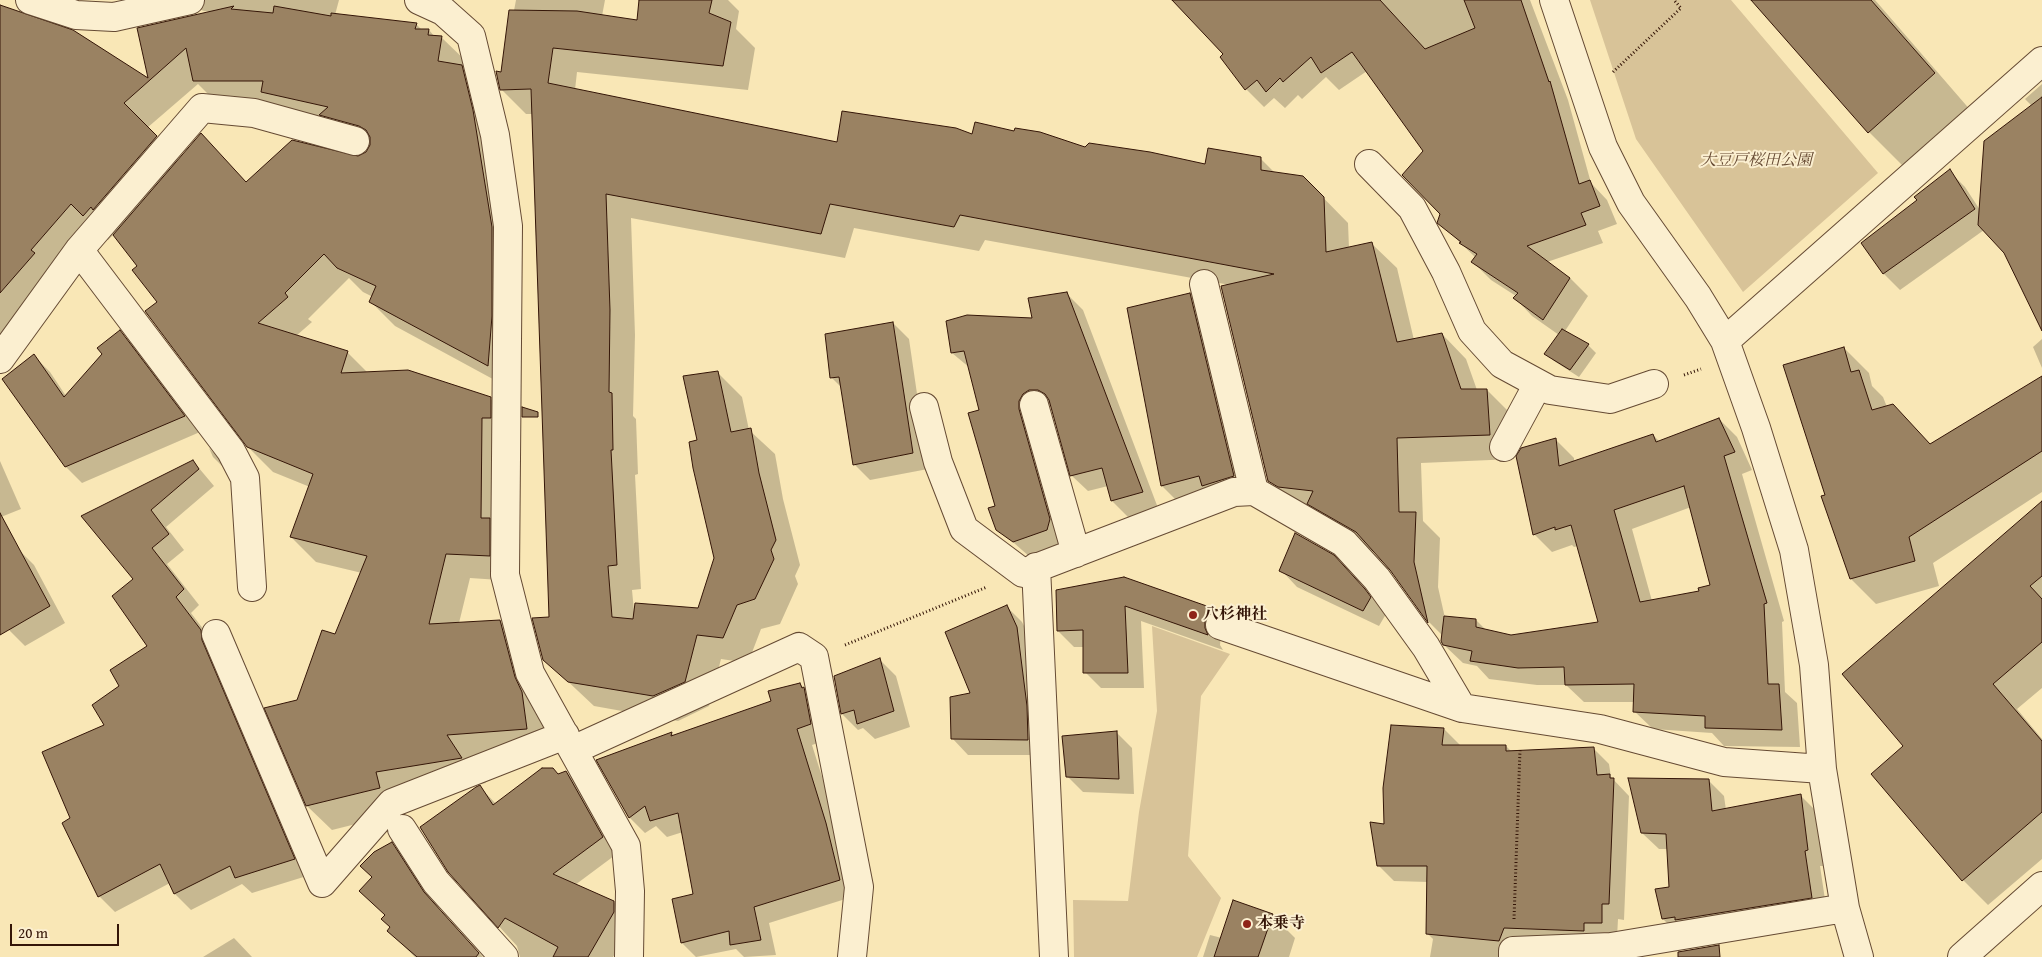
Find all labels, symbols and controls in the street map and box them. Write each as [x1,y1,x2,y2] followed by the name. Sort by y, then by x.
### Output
[1700,151,1812,171] park label: 大豆戸桜田公園
[1203,605,1267,625] place label: 八杉神社
[1187,609,1199,621] marker: 八杉神社
[12,914,121,946] scale bar
[1257,914,1305,934] place label: 本乗寺
[1241,918,1253,930] marker: 本乗寺
[18,922,48,943] text: 20 m

